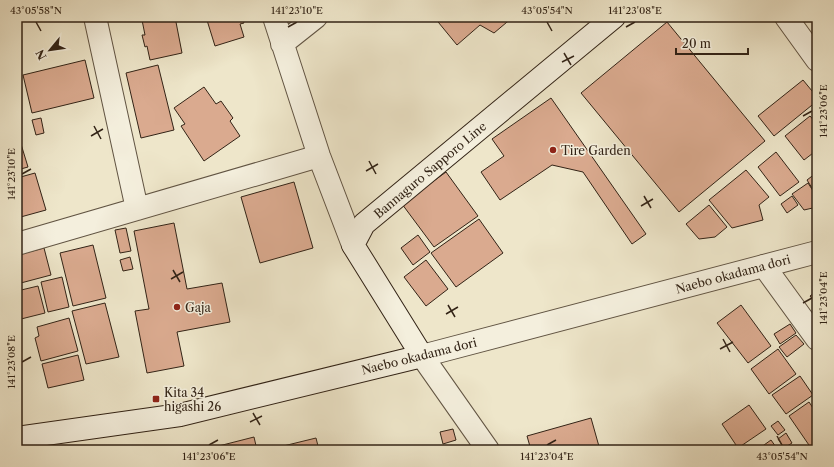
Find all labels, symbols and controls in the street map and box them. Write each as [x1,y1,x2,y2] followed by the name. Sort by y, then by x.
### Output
[10,4,62,17] text: 43°05'58"N
[271,4,323,17] text: 141°23'10"E
[521,4,573,17] text: 43°05'54"N
[608,4,662,17] text: 141°23'08"E
[30,30,70,70] north arrow
[676,30,748,56] scale bar
[682,36,711,51] text: 20 m
[33,47,50,62] text: N
[817,84,830,138] text: 141°23'06"E
[371,118,489,221] street label: Bannaguro Sapporo Line
[561,143,631,158] place label: Tire Garden
[548,145,558,155] marker: Tire Garden
[5,148,18,200] text: 141°23'10"E
[674,251,792,297] street label: Naebo okadama dori
[817,271,830,325] text: 141°23'04"E
[185,300,211,315] place label: Gaja
[172,302,182,312] marker: Gaja
[360,334,479,378] street label: Naebo okadama dori
[5,335,18,389] text: 141°23'08"E
[164,385,221,414] place label: Kita 34 higashi 26
[151,394,161,404] marker: Kita 34 higashi 26
[182,450,236,463] text: 141°23'06"E
[520,450,574,463] text: 141°23'04"E
[756,450,808,463] text: 43°05'54"N

